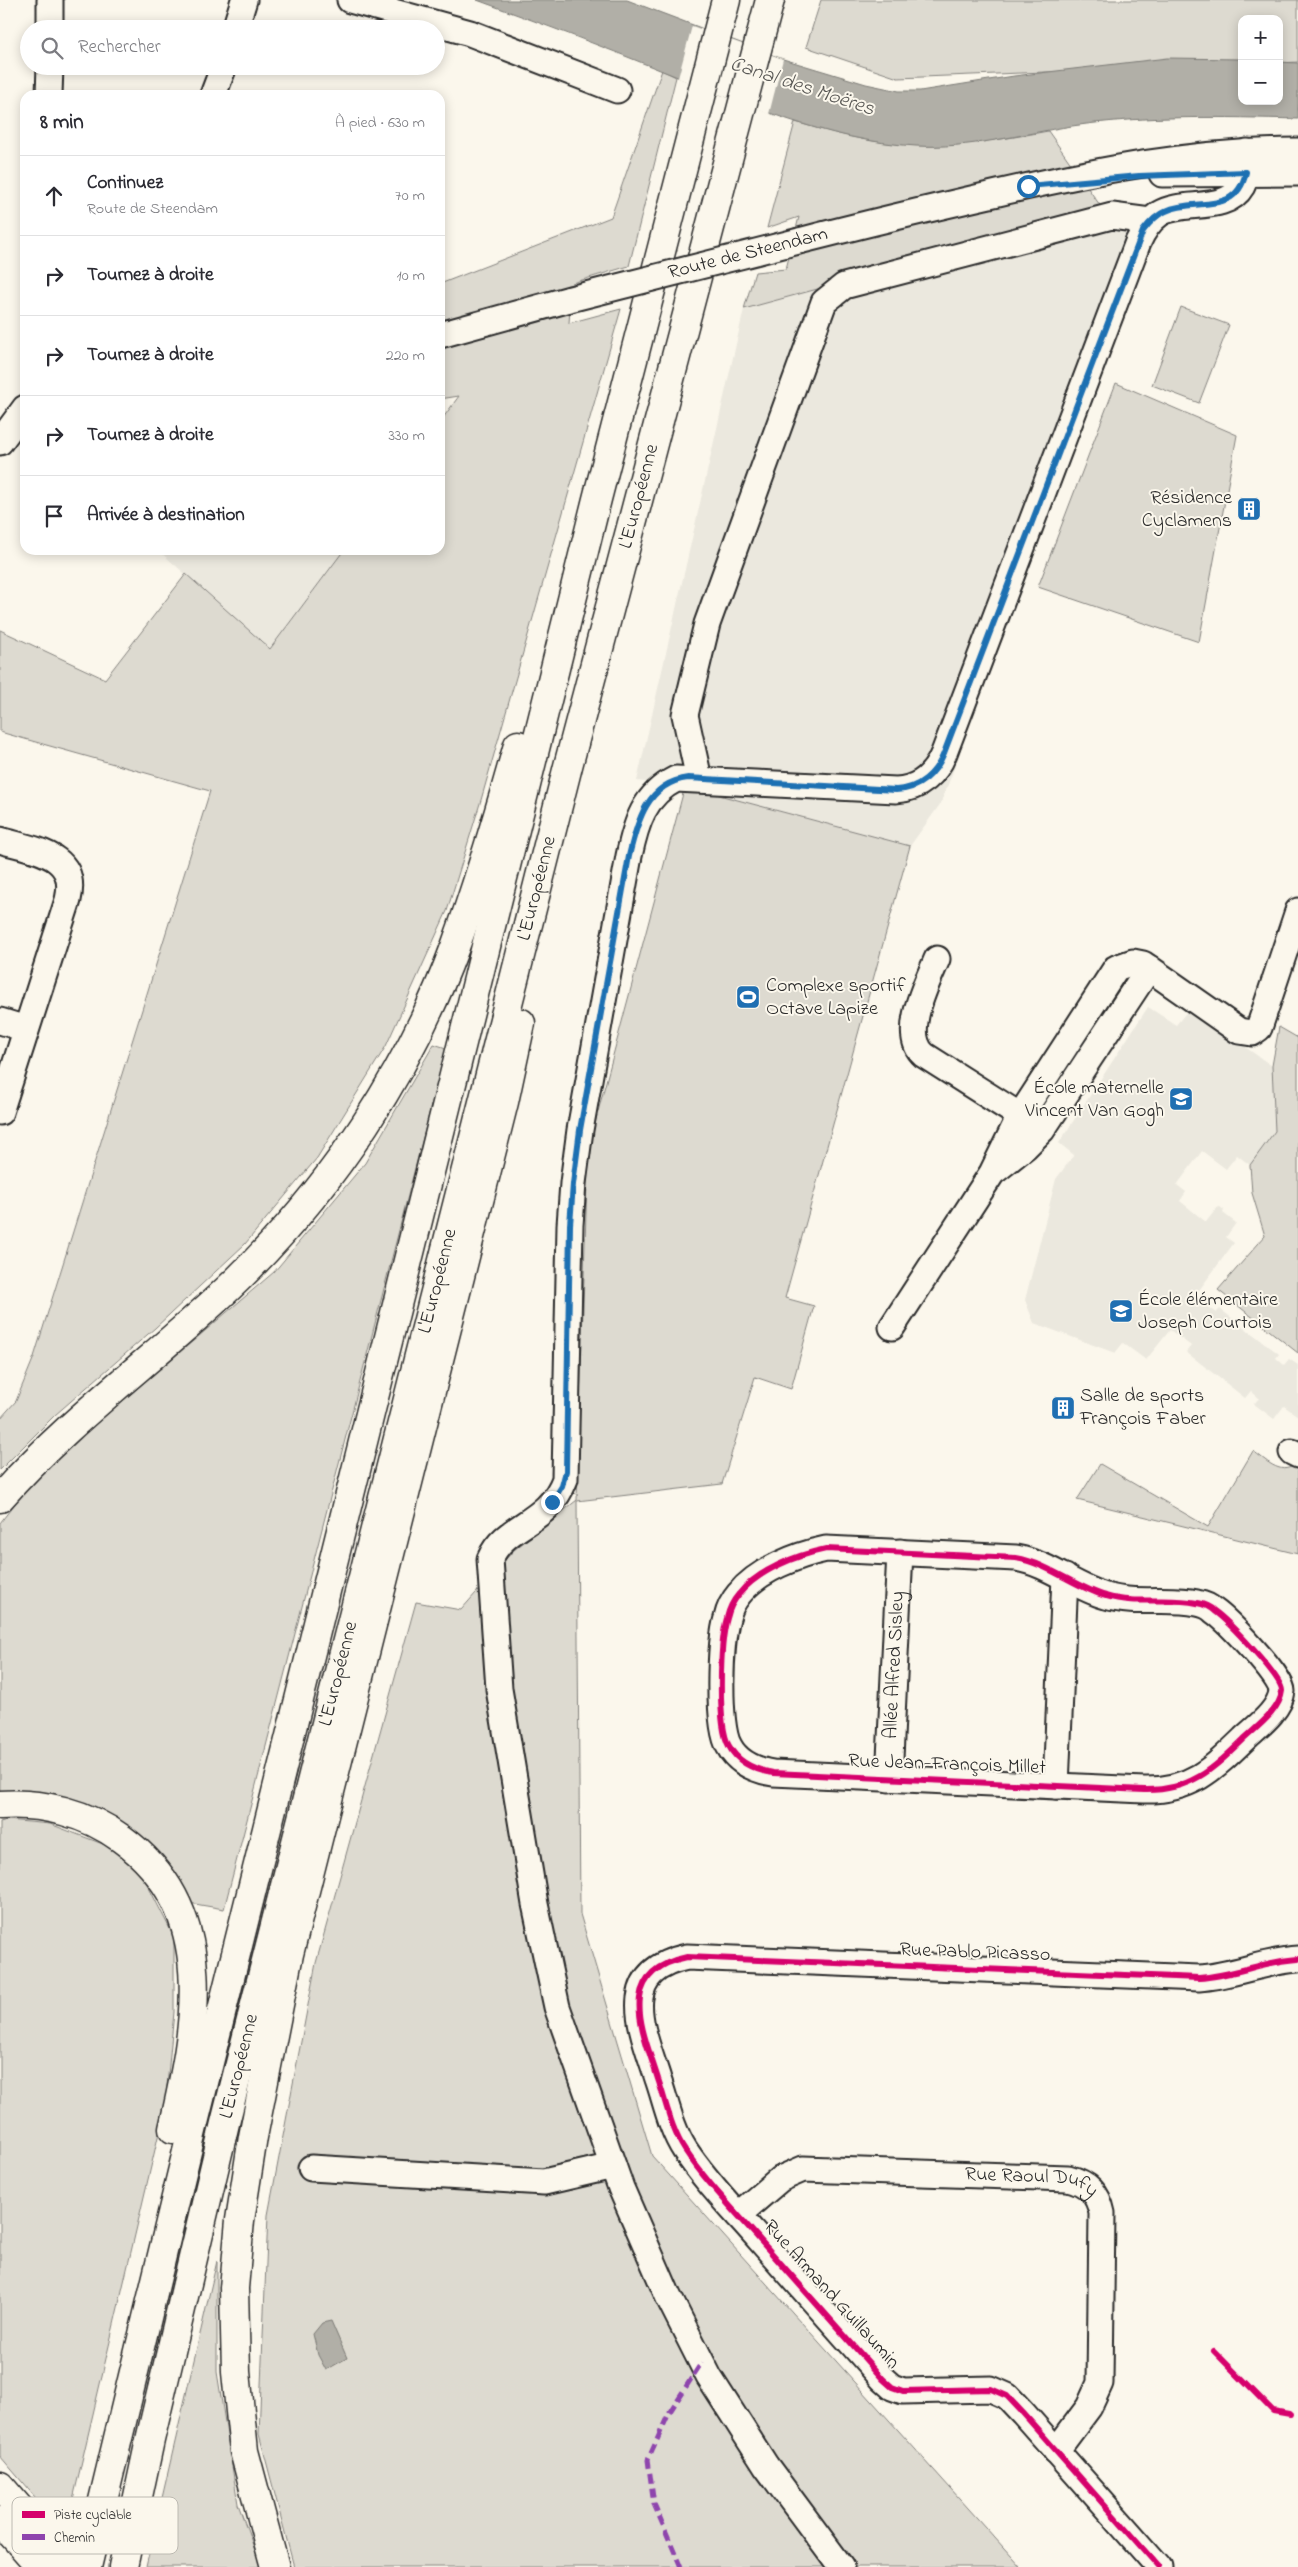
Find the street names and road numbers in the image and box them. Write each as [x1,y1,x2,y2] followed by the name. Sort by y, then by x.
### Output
[665,220,831,288] street label: Route de Steendam
[611,441,667,552] street label: L'Européenne
[510,833,564,944] street label: L'Européenne
[411,1226,465,1337] street label: L'Européenne
[876,1591,913,1740] street label: Allée Alfred Sisley
[311,1618,366,1729] street label: L'Européenne
[848,1747,1047,1783] street label: Rue Jean-François Millet
[899,1936,1051,1970] street label: Rue Pablo Picasso
[212,2011,267,2122] street label: L'Européenne
[965,2160,1105,2204] street label: Rue Raoul Dufy
[756,2214,906,2376] street label: Rue Armand Guillaumin

